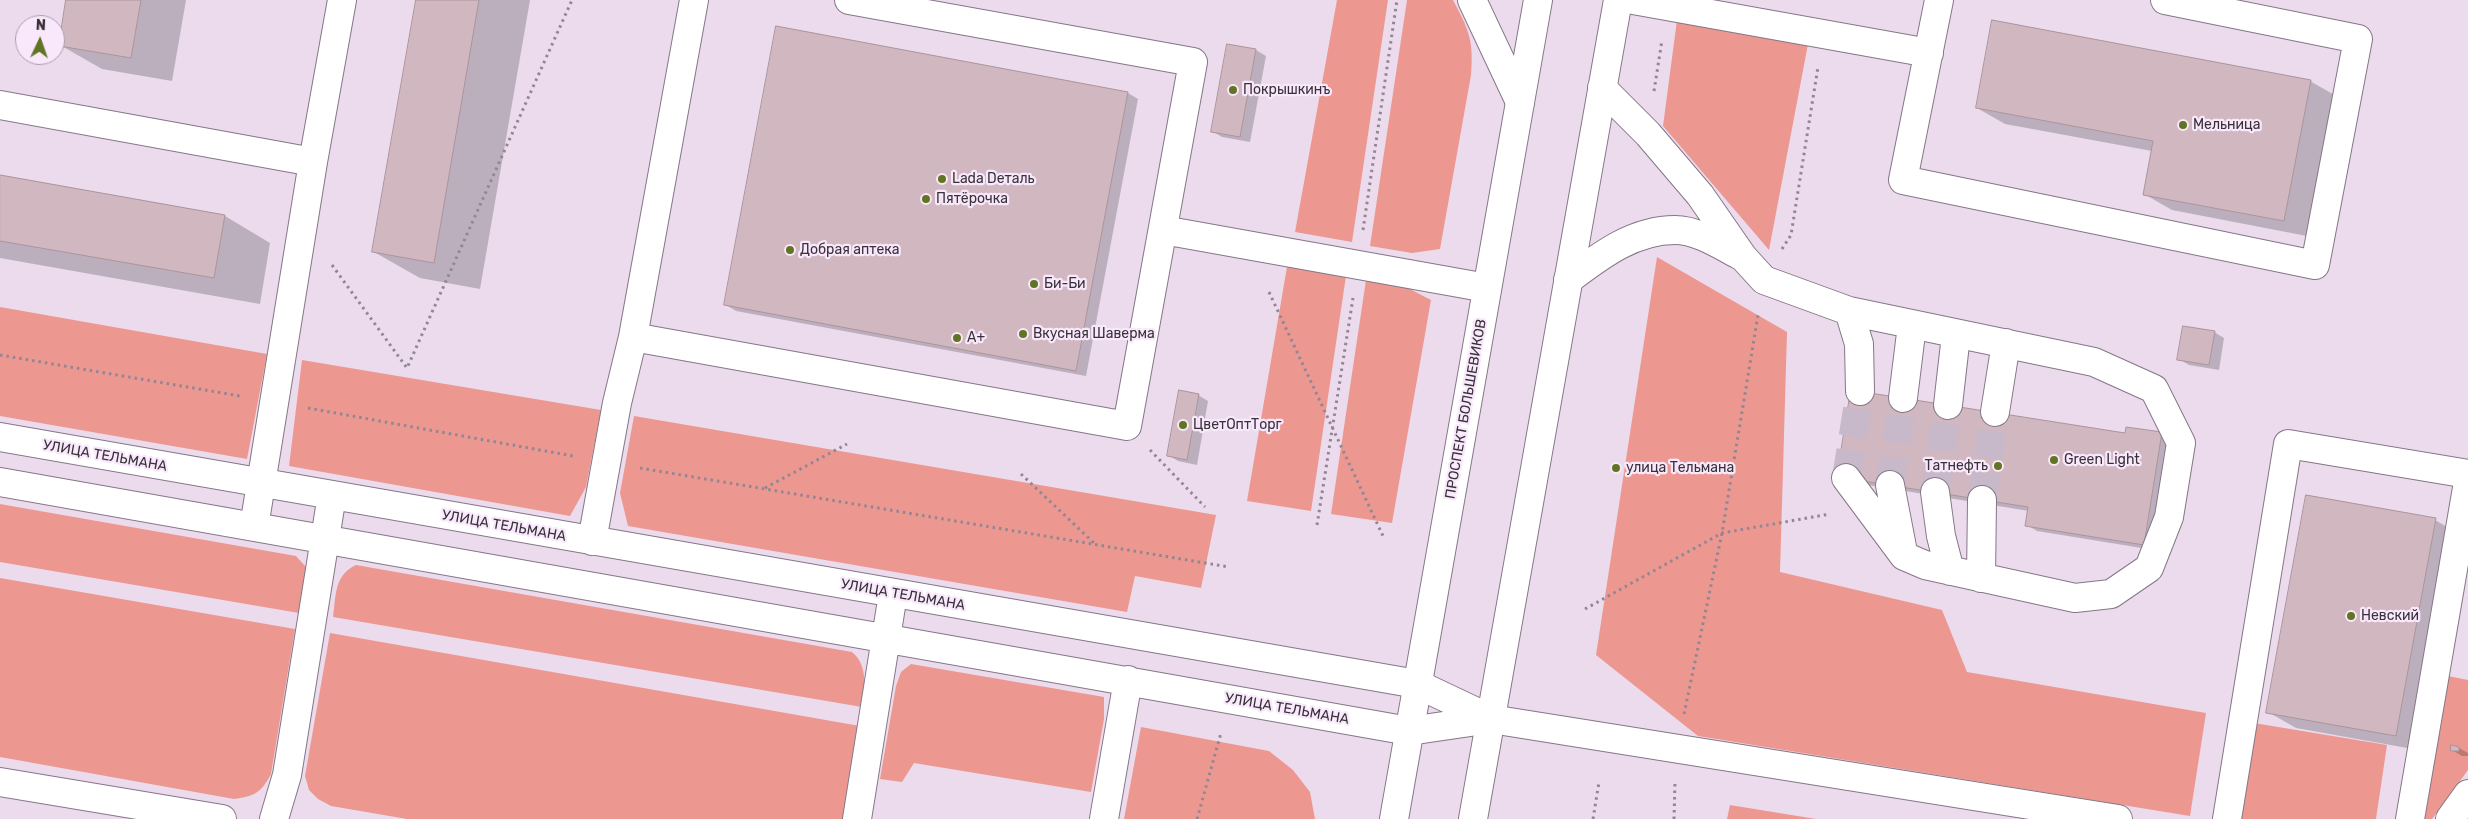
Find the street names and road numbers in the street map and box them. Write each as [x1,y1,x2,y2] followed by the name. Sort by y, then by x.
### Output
[1442,318,1490,500] street label: ПРОСПЕКТ БОЛЬШЕВИКОВ
[42,437,168,475] street label: УЛИЦА ТЕЛЬМАНА
[441,507,567,545] street label: УЛИЦА ТЕЛЬМАНА
[840,576,966,614] street label: УЛИЦА ТЕЛЬМАНА
[1224,690,1350,728] street label: УЛИЦА ТЕЛЬМАНА

